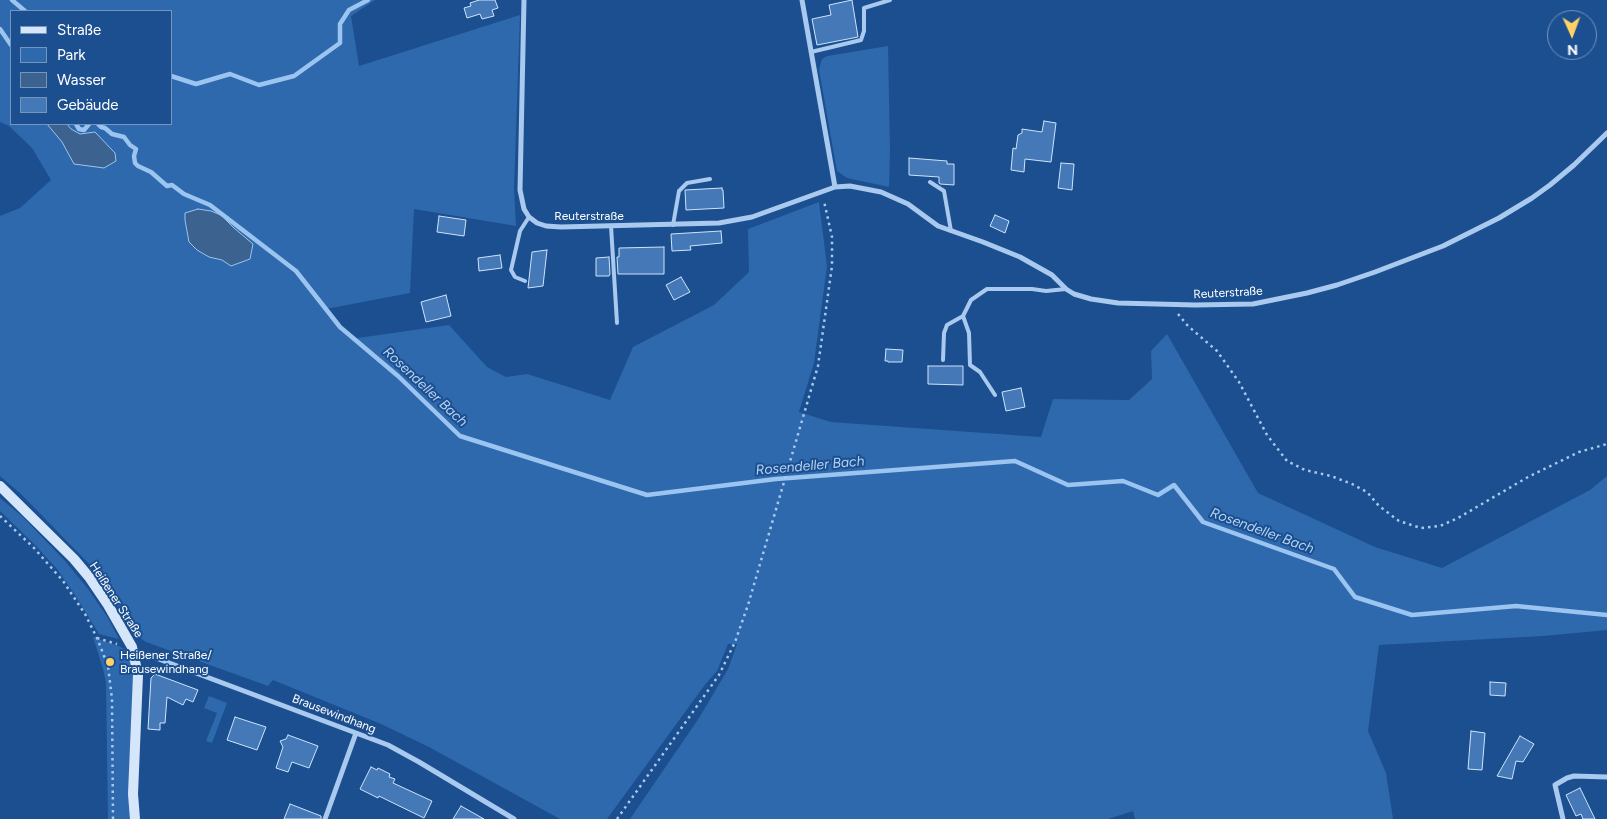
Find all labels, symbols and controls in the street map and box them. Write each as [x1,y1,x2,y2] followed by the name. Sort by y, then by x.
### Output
[10,10,172,125] legend
[1547,10,1597,60] north arrow
[57,21,101,39] text: Straße
[1567,41,1578,58] text: N
[57,46,86,64] text: Park
[57,71,106,89] text: Wasser
[57,96,118,114] text: Gebäude
[554,209,624,223] street label: Reuterstraße
[1193,284,1263,302] street label: Reuterstraße
[379,344,471,430] water label: Rosendeller Bach
[755,453,865,479] water label: Rosendeller Bach
[1208,504,1316,558] water label: Rosendeller Bach
[86,559,146,641] street label: Heißener Straße
[120,648,212,676] place label: Heißener Straße/ Brausewindhang
[104,656,116,668] marker: Heißener Straße/ Brausewindhang
[290,691,378,737] street label: Brausewindhang

